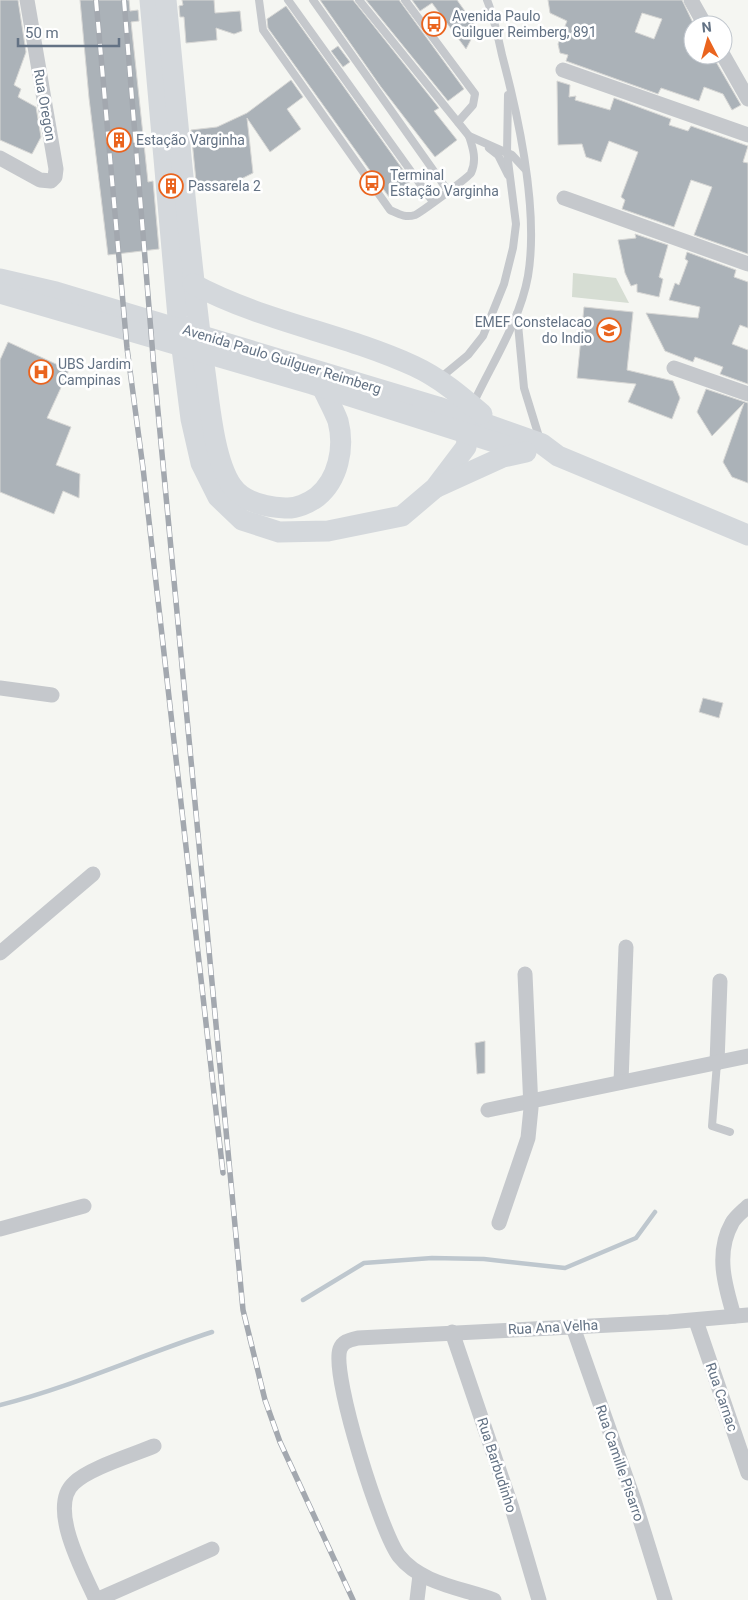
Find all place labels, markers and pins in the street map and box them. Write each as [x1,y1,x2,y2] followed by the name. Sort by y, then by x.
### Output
[452,8,597,40] place label: Avenida Paulo Guilguer Reimberg, 891
[421,11,447,37] bus stop icon: Avenida Paulo Guilguer Reimberg, 891
[106,127,132,153] building icon: Estação Varginha
[136,132,245,148] place label: Estação Varginha
[390,167,499,199] place label: Terminal Estação Varginha
[359,170,385,196] bus stop icon: Terminal Estação Varginha
[158,173,184,199] building icon: Passarela 2
[188,178,261,194] place label: Passarela 2
[475,314,592,346] place label: EMEF Constelacao do Indio
[596,317,622,343] school or university icon: EMEF Constelacao do Indio
[58,356,131,388] place label: UBS Jardim Campinas
[28,359,54,385] hospital icon: UBS Jardim Campinas

